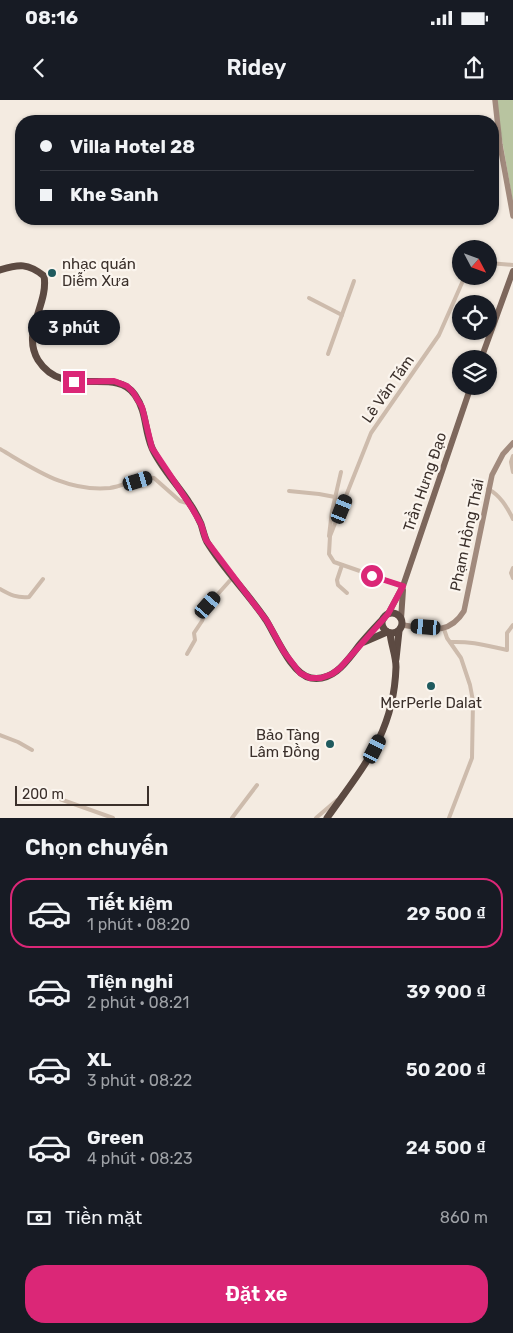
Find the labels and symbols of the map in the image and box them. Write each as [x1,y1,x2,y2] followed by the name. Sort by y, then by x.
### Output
[452,240,498,285] north arrow
[62,255,136,290] place label: nhạc quán Diễm Xưa
[46,267,58,279] marker: nhạc quán Diễm Xưa
[28,310,120,344] callout: 3 phút
[358,352,418,426] street label: Lê Văn Tám
[63,371,85,393] route end
[399,430,450,534] street label: Trần Hưng Đạo
[121,469,154,493] car
[446,477,488,593] street label: Phạm Hồng Thái
[329,492,354,526] car
[361,565,383,587] route start
[192,589,223,621] car
[410,618,441,636] car
[425,680,437,692] marker: MerPerle Dalat
[380,694,482,712] place label: MerPerle Dalat
[249,726,320,761] place label: Bảo Tàng Lâm Đồng
[361,732,388,766] car
[324,738,336,750] marker: Bảo Tàng Lâm Đồng
[15,783,149,806] scale bar

